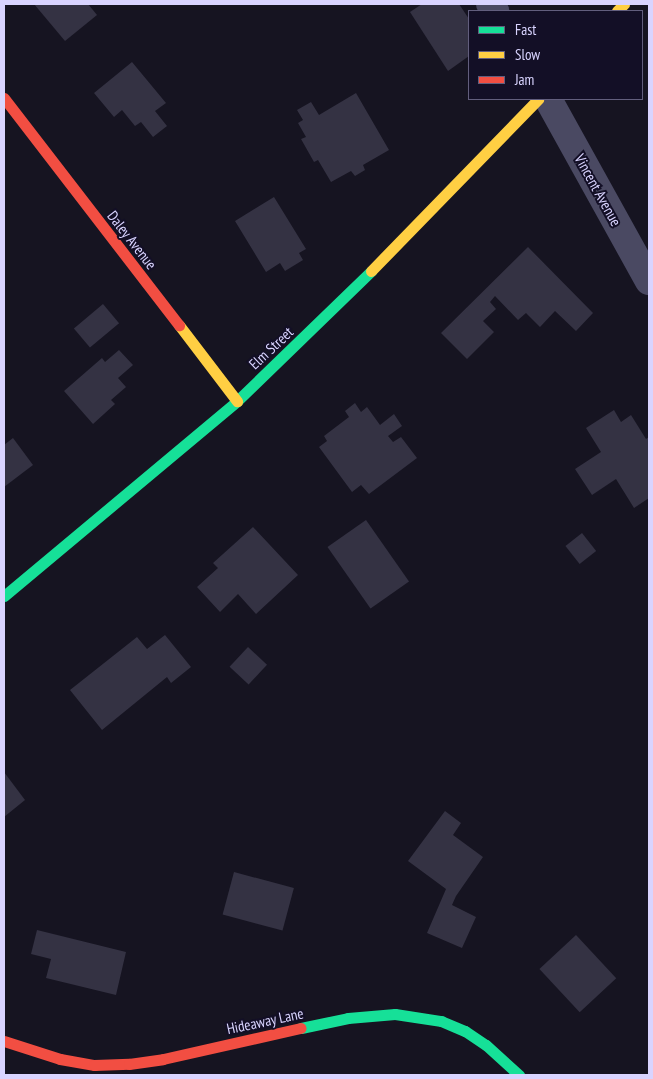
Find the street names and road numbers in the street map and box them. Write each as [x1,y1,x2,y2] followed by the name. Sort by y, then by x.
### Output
[571,151,625,229] street label: Vincent Avenue
[103,207,161,273] street label: Daley Avenue
[245,323,297,373] street label: Elm Street
[225,1004,305,1038] street label: Hideaway Lane

